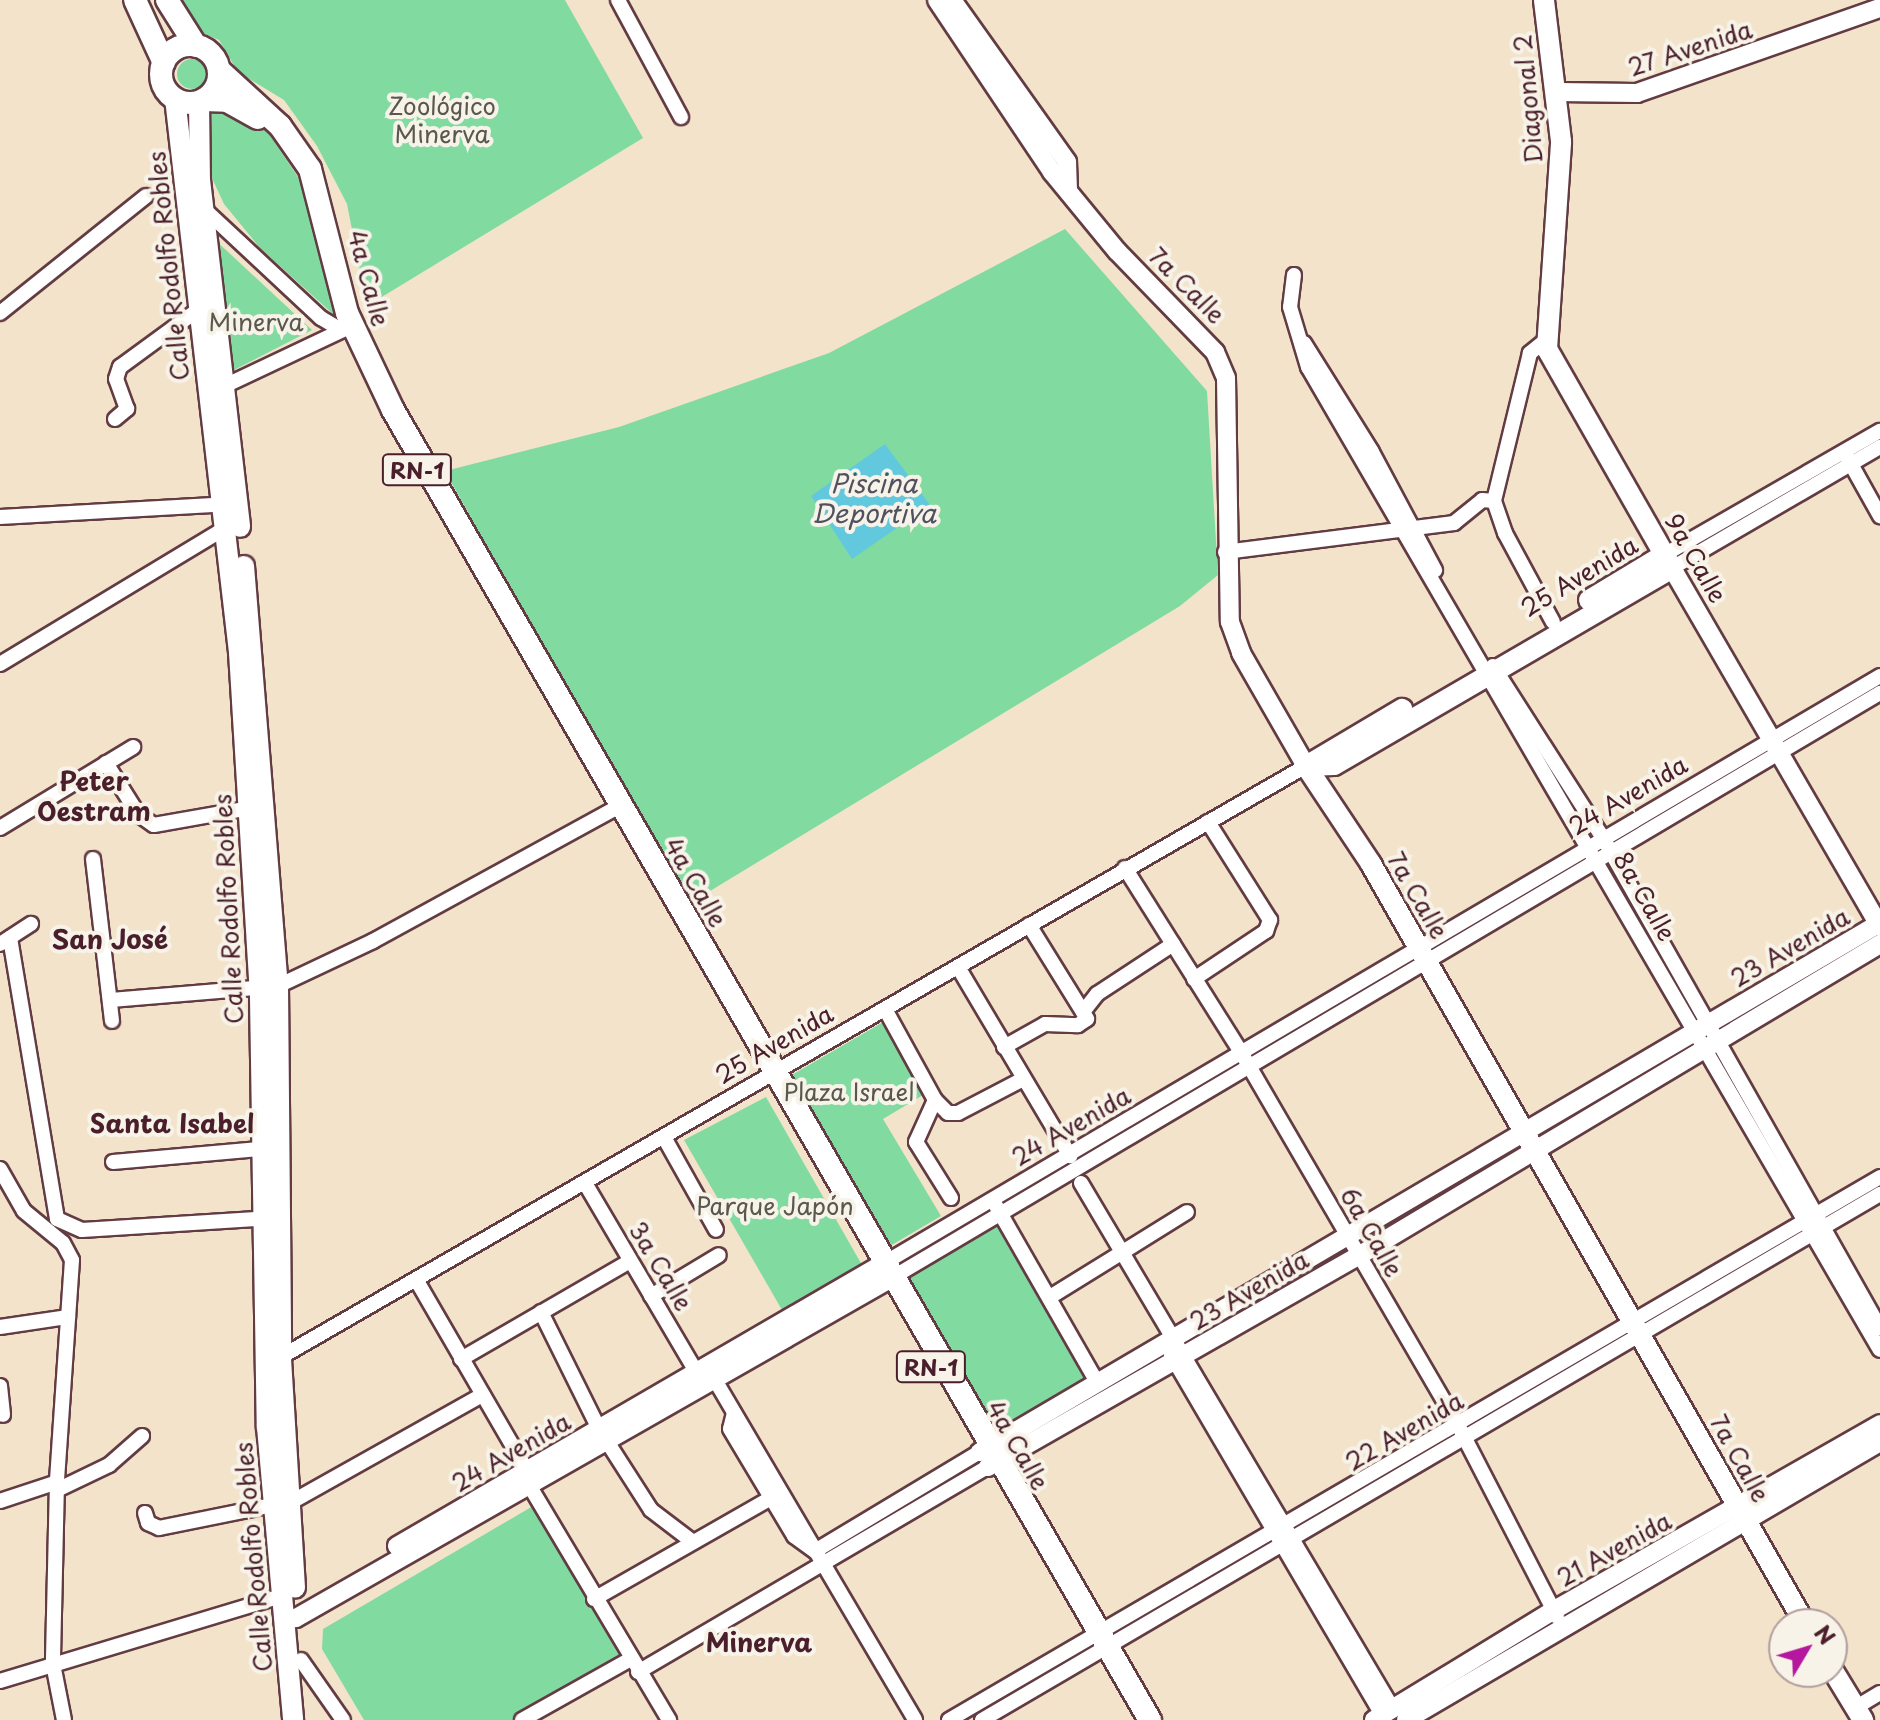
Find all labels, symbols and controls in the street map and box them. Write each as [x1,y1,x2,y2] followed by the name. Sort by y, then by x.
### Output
[1624,14,1756,82] street label: 27 Avenida
[1508,33,1548,165] street label: Diagonal 2
[388,92,496,148] park label: Zoológico Minerva
[142,149,194,383] street label: Calle Rodolfo Robles
[343,227,395,329] street label: 4a Calle
[1144,242,1230,328] street label: 7a Calle
[208,308,304,336] park label: Minerva
[381,452,453,488] road number: RN-1
[812,467,936,528] water label: Piscina Deportiva
[1660,510,1732,606] street label: 9a Calle
[1515,530,1643,622] street label: 25 Avenida
[1564,750,1692,840] street label: 24 Avenida
[37,765,151,826] district label: Peter Oestram
[208,792,248,1026] street label: Calle Rodolfo Robles
[659,833,733,931] street label: 4a Calle
[1382,847,1454,943] street label: 7a Calle
[1608,847,1682,945] street label: 8a Calle
[1726,902,1854,992] street label: 23 Avenida
[52,923,168,955] district label: San José
[710,999,838,1089] street label: 25 Avenida
[783,1078,915,1106] park label: Plaza Israel
[1007,1081,1135,1171] street label: 24 Avenida
[89,1107,255,1139] district label: Santa Isabel
[1335,1182,1409,1282] street label: 6a Calle
[697,1192,853,1220] park label: Parque Japón
[624,1217,698,1315] street label: 3a Calle
[1185,1245,1313,1335] street label: 23 Avenida
[895,1349,967,1385] road number: RN-1
[1340,1386,1468,1476] street label: 22 Avenida
[981,1396,1055,1494] street label: 4a Calle
[447,1407,575,1497] street label: 24 Avenida
[1705,1410,1775,1506] street label: 7a Calle
[229,1440,277,1674] street label: Calle Rodolfo Robles
[1551,1506,1677,1592] street label: 21 Avenida
[1768,1608,1848,1688] north arrow
[1807,1617,1844,1651] text: N
[706,1626,812,1658] district label: Minerva

